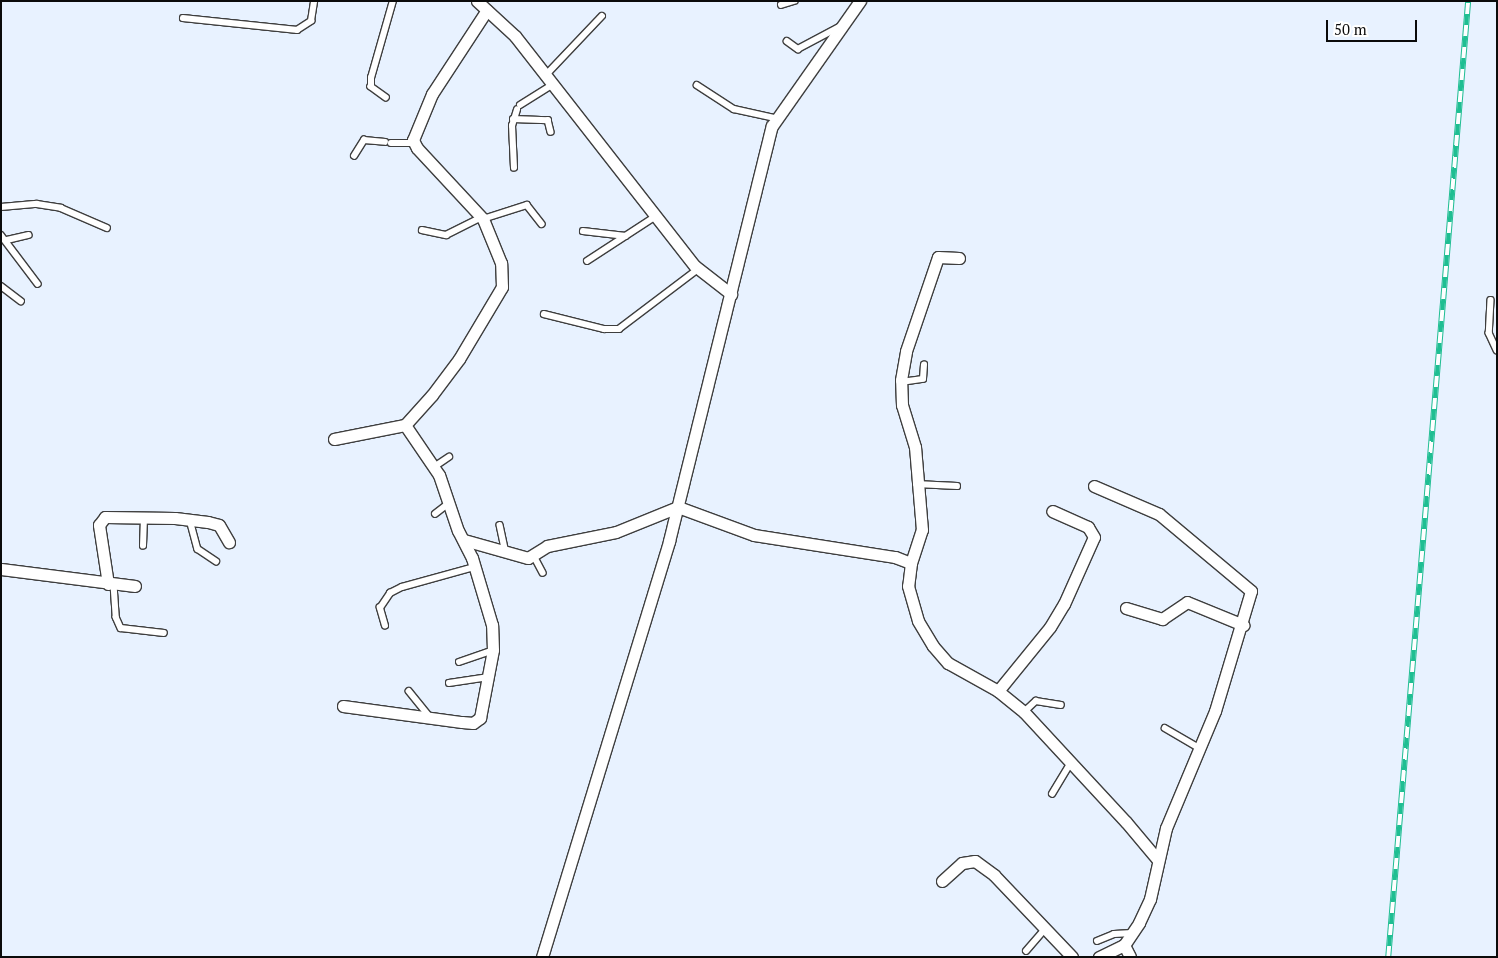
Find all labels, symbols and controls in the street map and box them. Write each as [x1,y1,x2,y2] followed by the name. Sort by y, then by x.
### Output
[1328,10,1419,42] scale bar
[1334,19,1367,39] text: 50 m

